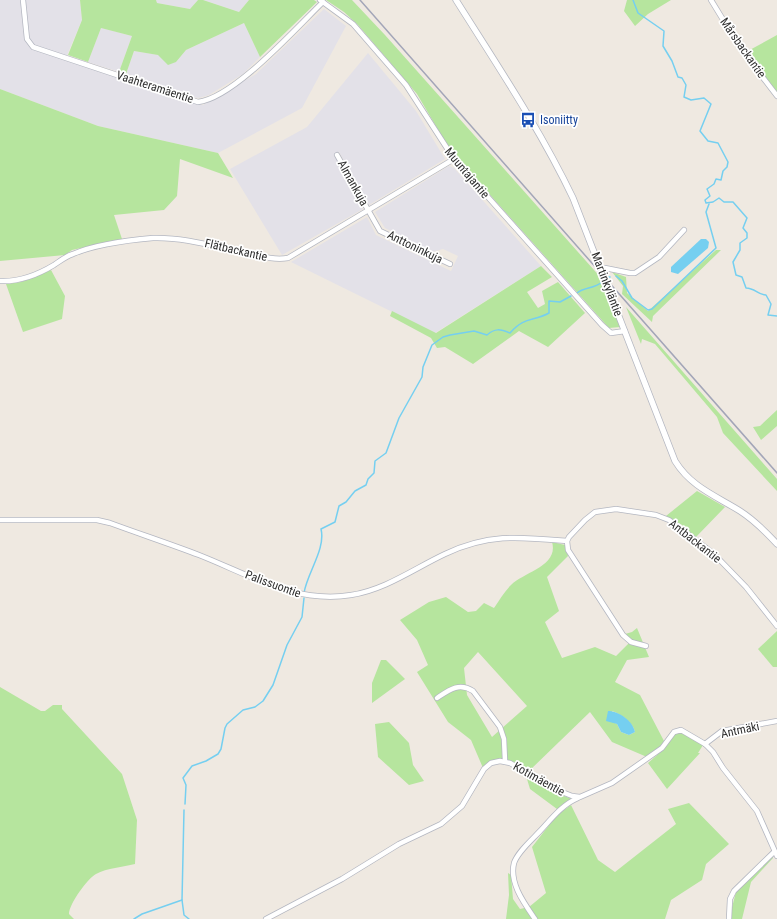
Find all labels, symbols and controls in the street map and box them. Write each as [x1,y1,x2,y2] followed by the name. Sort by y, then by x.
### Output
[717,15,769,81] street label: Mårsbackantie
[115,68,196,106] street label: Vaahteramäentie
[519,111,537,129] bus stop icon: Isoniitty
[540,113,578,127] place label: Isoniitty
[442,145,493,202] street label: Muuntajantie
[335,158,371,208] street label: Almankuja
[385,228,445,267] street label: Anttoninkuja
[203,236,269,264] street label: Flätbackantie
[588,250,626,318] street label: Martinkyläntie
[666,516,724,566] street label: Antbackantie
[243,567,303,601] street label: Palissuontie
[719,719,761,741] street label: Antmäki
[511,759,568,799] street label: Kotimäentie

